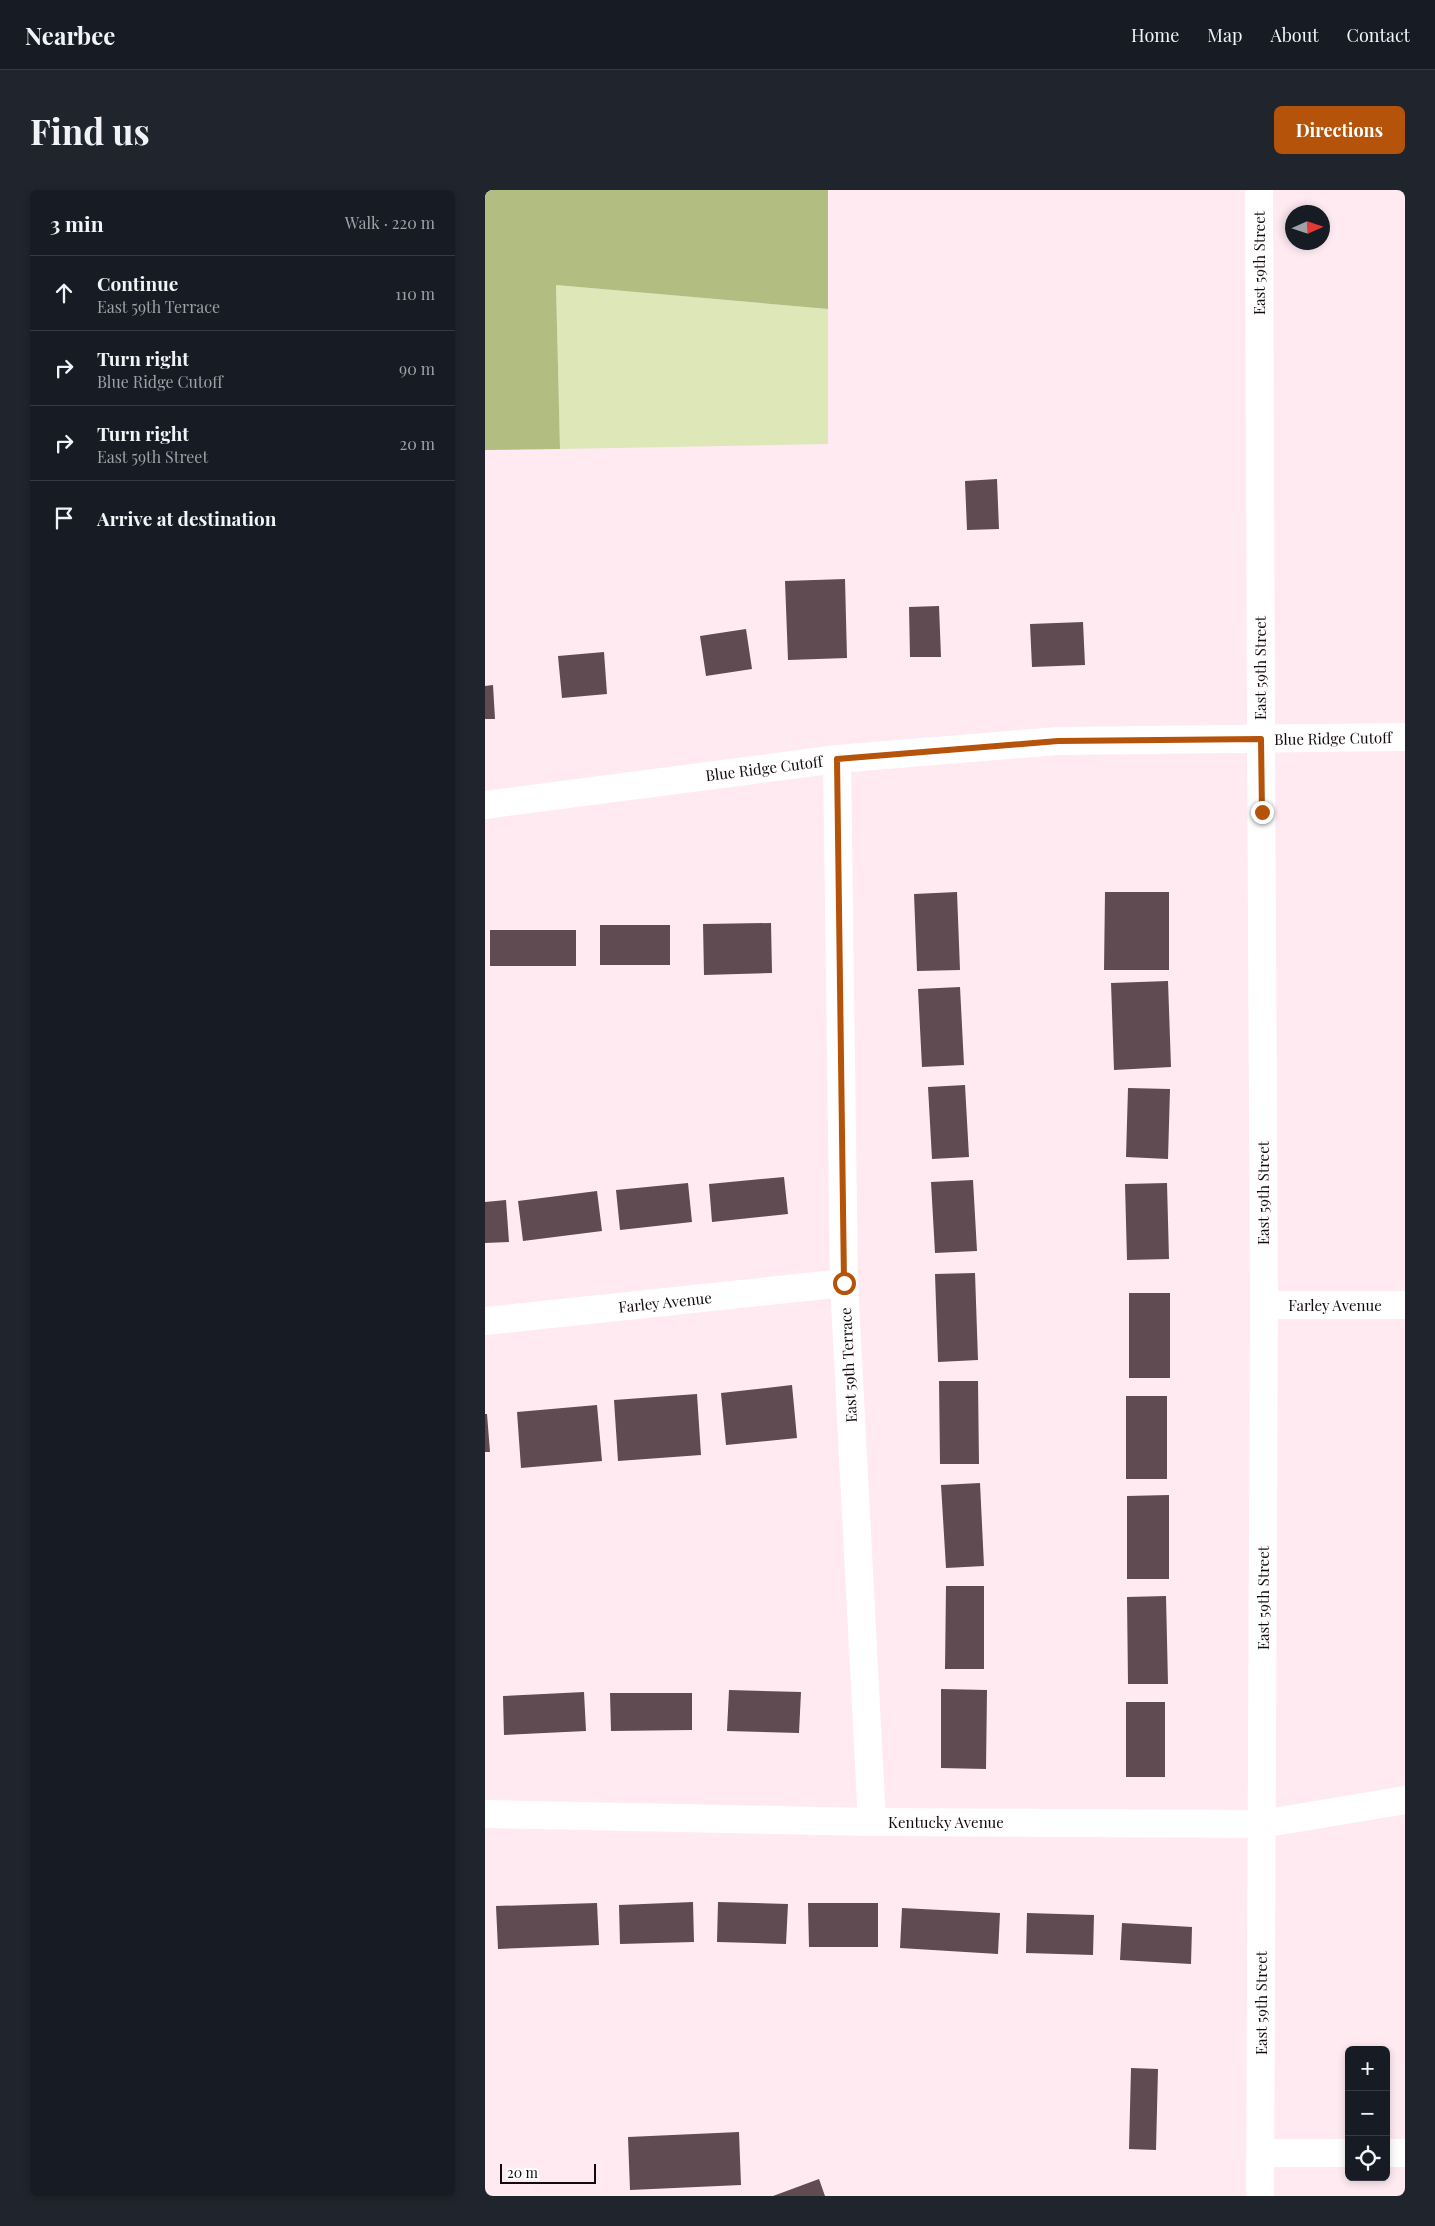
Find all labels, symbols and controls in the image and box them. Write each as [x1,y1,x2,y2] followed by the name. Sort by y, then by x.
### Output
[25,19,115,51] text: Nearbee
[1131,23,1179,47] text: Home
[1207,23,1242,47] text: Map
[1270,23,1319,47] text: About
[1347,23,1410,47] text: Contact
[1274,106,1405,154] button: Directions
[30,107,150,154] text: Find us
[1285,205,1330,250] north arrow
[50,209,104,237] text: 3 min
[1249,210,1269,315] street label: East 59th Street
[345,212,435,233] text: Walk · 220 m
[97,270,178,296] text: Continue
[50,279,78,307] icon: ahead
[395,283,435,304] text: 110 m
[97,296,220,317] text: East 59th Terrace
[97,345,189,371] text: Turn right
[50,354,78,382] icon: right
[399,358,435,379] text: 90 m
[97,371,223,392] text: Blue Ridge Cutoff
[97,420,189,446] text: Turn right
[50,429,78,457] icon: right
[400,433,435,454] text: 20 m
[97,446,208,467] text: East 59th Street
[50,504,78,532] icon: arrive
[97,505,277,531] text: Arrive at destination
[1250,615,1270,720] street label: East 59th Street
[1274,727,1393,749] street label: Blue Ridge Cutoff
[704,751,825,785] street label: Blue Ridge Cutoff
[1251,801,1274,824] route end
[1253,1140,1273,1245] street label: East 59th Street
[833,1272,856,1295] route start
[617,1287,713,1317] street label: Farley Avenue
[1288,1295,1382,1315] street label: Farley Avenue
[835,1307,861,1423] street label: East 59th Terrace
[1253,1545,1273,1650] street label: East 59th Street
[888,1812,1004,1832] street label: Kentucky Avenue
[1251,1950,1271,2055] street label: East 59th Street
[1345,2046,1390,2181] map controls
[1345,2046,1390,2091] button: +
[1345,2091,1390,2136] button: −
[1345,2136,1390,2181] button: locate
[500,2161,596,2184] scale bar
[507,2163,538,2182] text: 20 m

